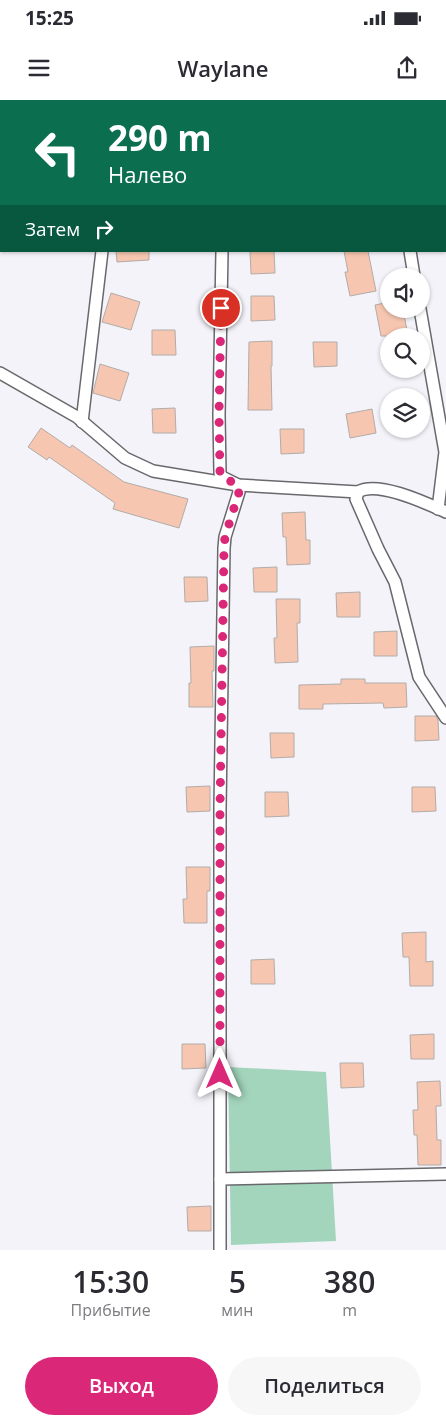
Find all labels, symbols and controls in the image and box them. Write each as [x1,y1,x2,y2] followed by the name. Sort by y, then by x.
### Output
[25,5,74,31] text: 15:25
[178,53,268,83] text: Waylane
[25,54,53,82] icon: menu
[393,54,421,82] icon: share
[108,114,212,161] text: 290 m
[25,120,90,185] icon: left
[108,159,187,189] text: Налево
[90,215,118,243] icon: right
[25,216,80,242] text: Затем
[380,268,430,438] map controls
[380,268,430,318] button: sound
[200,287,242,329] pin
[207,294,235,322] icon: arrive
[380,328,430,378] button: search
[380,388,430,438] button: layers
[193,1047,245,1099] position arrow
[72,1261,149,1302] text: 15:30
[229,1261,246,1302] text: 5
[324,1261,375,1302] text: 380
[71,1299,151,1321] text: Прибытие
[221,1299,253,1321] text: мин
[342,1299,357,1321] text: m
[25,1357,218,1415] button: Выход
[228,1357,421,1415] button: Поделиться

